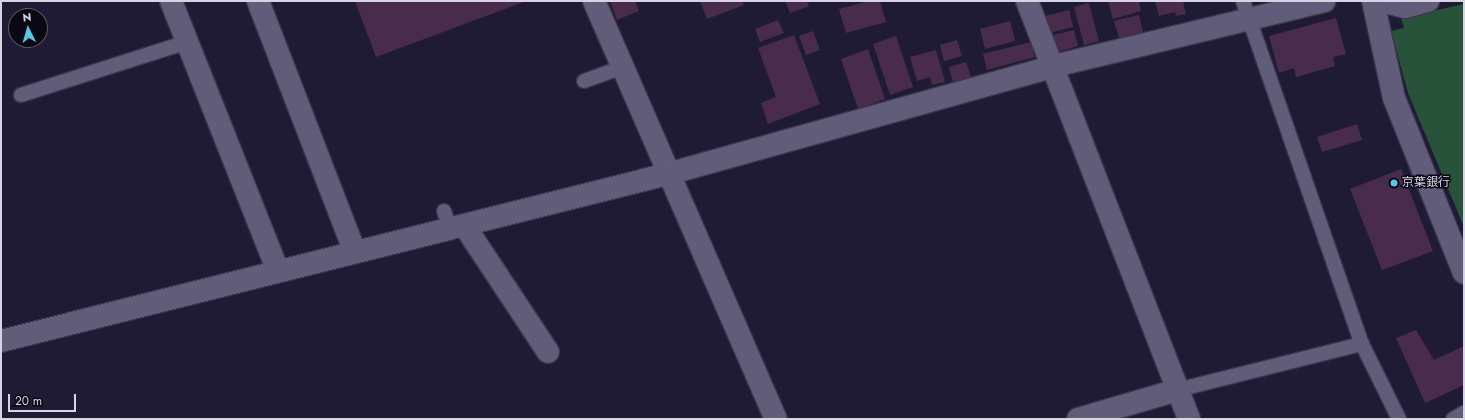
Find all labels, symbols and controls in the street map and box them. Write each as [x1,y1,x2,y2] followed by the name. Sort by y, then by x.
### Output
[8,8,48,48] north arrow
[22,9,32,25] text: N
[1402,176,1450,190] place label: 京葉銀行
[1389,178,1399,188] marker: 京葉銀行
[10,386,78,412] scale bar
[15,392,42,410] text: 20 m

